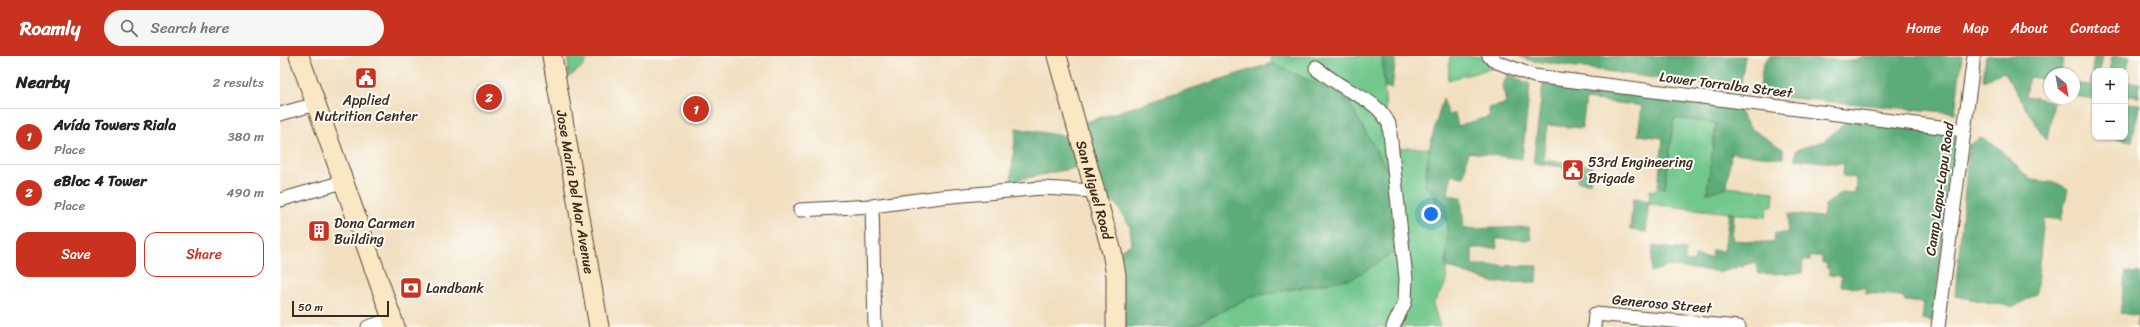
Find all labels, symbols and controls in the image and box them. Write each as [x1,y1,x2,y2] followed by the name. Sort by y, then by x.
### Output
[104,10,384,46] search box
[20,12,80,45] text: Roamly
[150,15,229,41] text: Search here
[1906,16,1941,41] text: Home
[1963,16,1989,41] text: Map
[2011,16,2048,41] text: About
[2070,16,2120,41] text: Contact
[118,17,140,39] icon: search
[1658,64,1795,106] street label: Lower Torralba Street
[353,65,379,91] public building icon: Applied Nutrition Center
[16,67,70,97] text: Nearby
[2044,68,2080,104] north arrow
[2092,68,2128,140] map controls
[2092,68,2128,104] button: +
[213,71,264,94] text: 2 results
[476,82,502,112] pin: 2
[315,88,418,129] place label: Applied Nutrition Center
[683,94,709,124] pin: 1
[2092,104,2128,140] button: −
[549,107,602,276] street label: Jose Maria Del Mar Avenue
[54,112,176,138] text: Avída Towers Riala
[1918,119,1962,257] street label: Camp Lapu-Lapu Road
[26,125,32,148] text: 1
[227,125,264,148] text: 380 m
[1069,137,1121,244] street label: San Miguel Road
[54,138,85,161] text: Place
[1588,150,1693,191] place label: 53rd Engineering Brigade
[1560,157,1586,183] public building icon: 53rd Engineering Brigade
[54,168,146,194] text: eBloc 4 Tower
[25,181,33,204] text: 2
[226,181,264,204] text: 490 m
[54,194,85,217] text: Place
[1421,204,1441,224] your location
[334,211,415,252] place label: Dona Carmen Building
[306,218,332,244] building icon: Dona Carmen Building
[16,232,136,277] button: Save
[144,232,264,277] button: Share
[398,275,424,301] bank icon: Landbank
[426,276,484,301] place label: Landbank
[1611,287,1714,321] street label: Generoso Street
[298,298,323,317] text: 50 m
[292,299,389,318] scale bar

